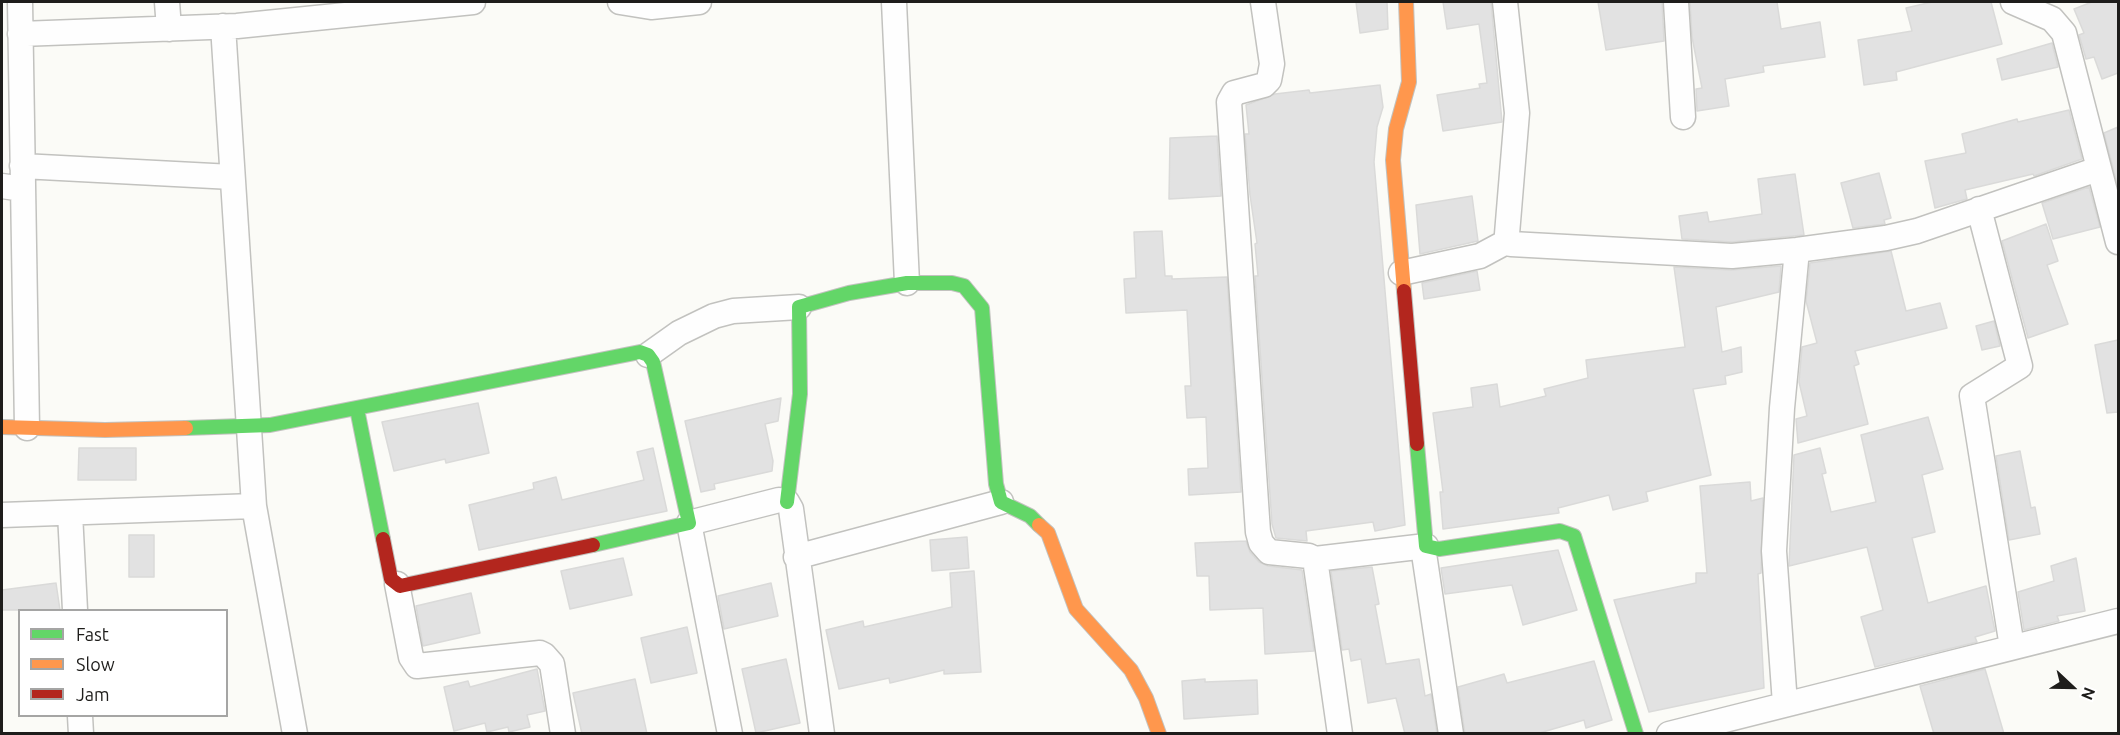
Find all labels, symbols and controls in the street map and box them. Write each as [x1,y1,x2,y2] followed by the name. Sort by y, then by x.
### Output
[18,609,228,717] legend
[76,624,109,644] text: Fast
[76,654,115,674] text: Slow
[2042,657,2102,717] north arrow
[76,684,110,704] text: Jam
[2078,685,2099,703] text: N

